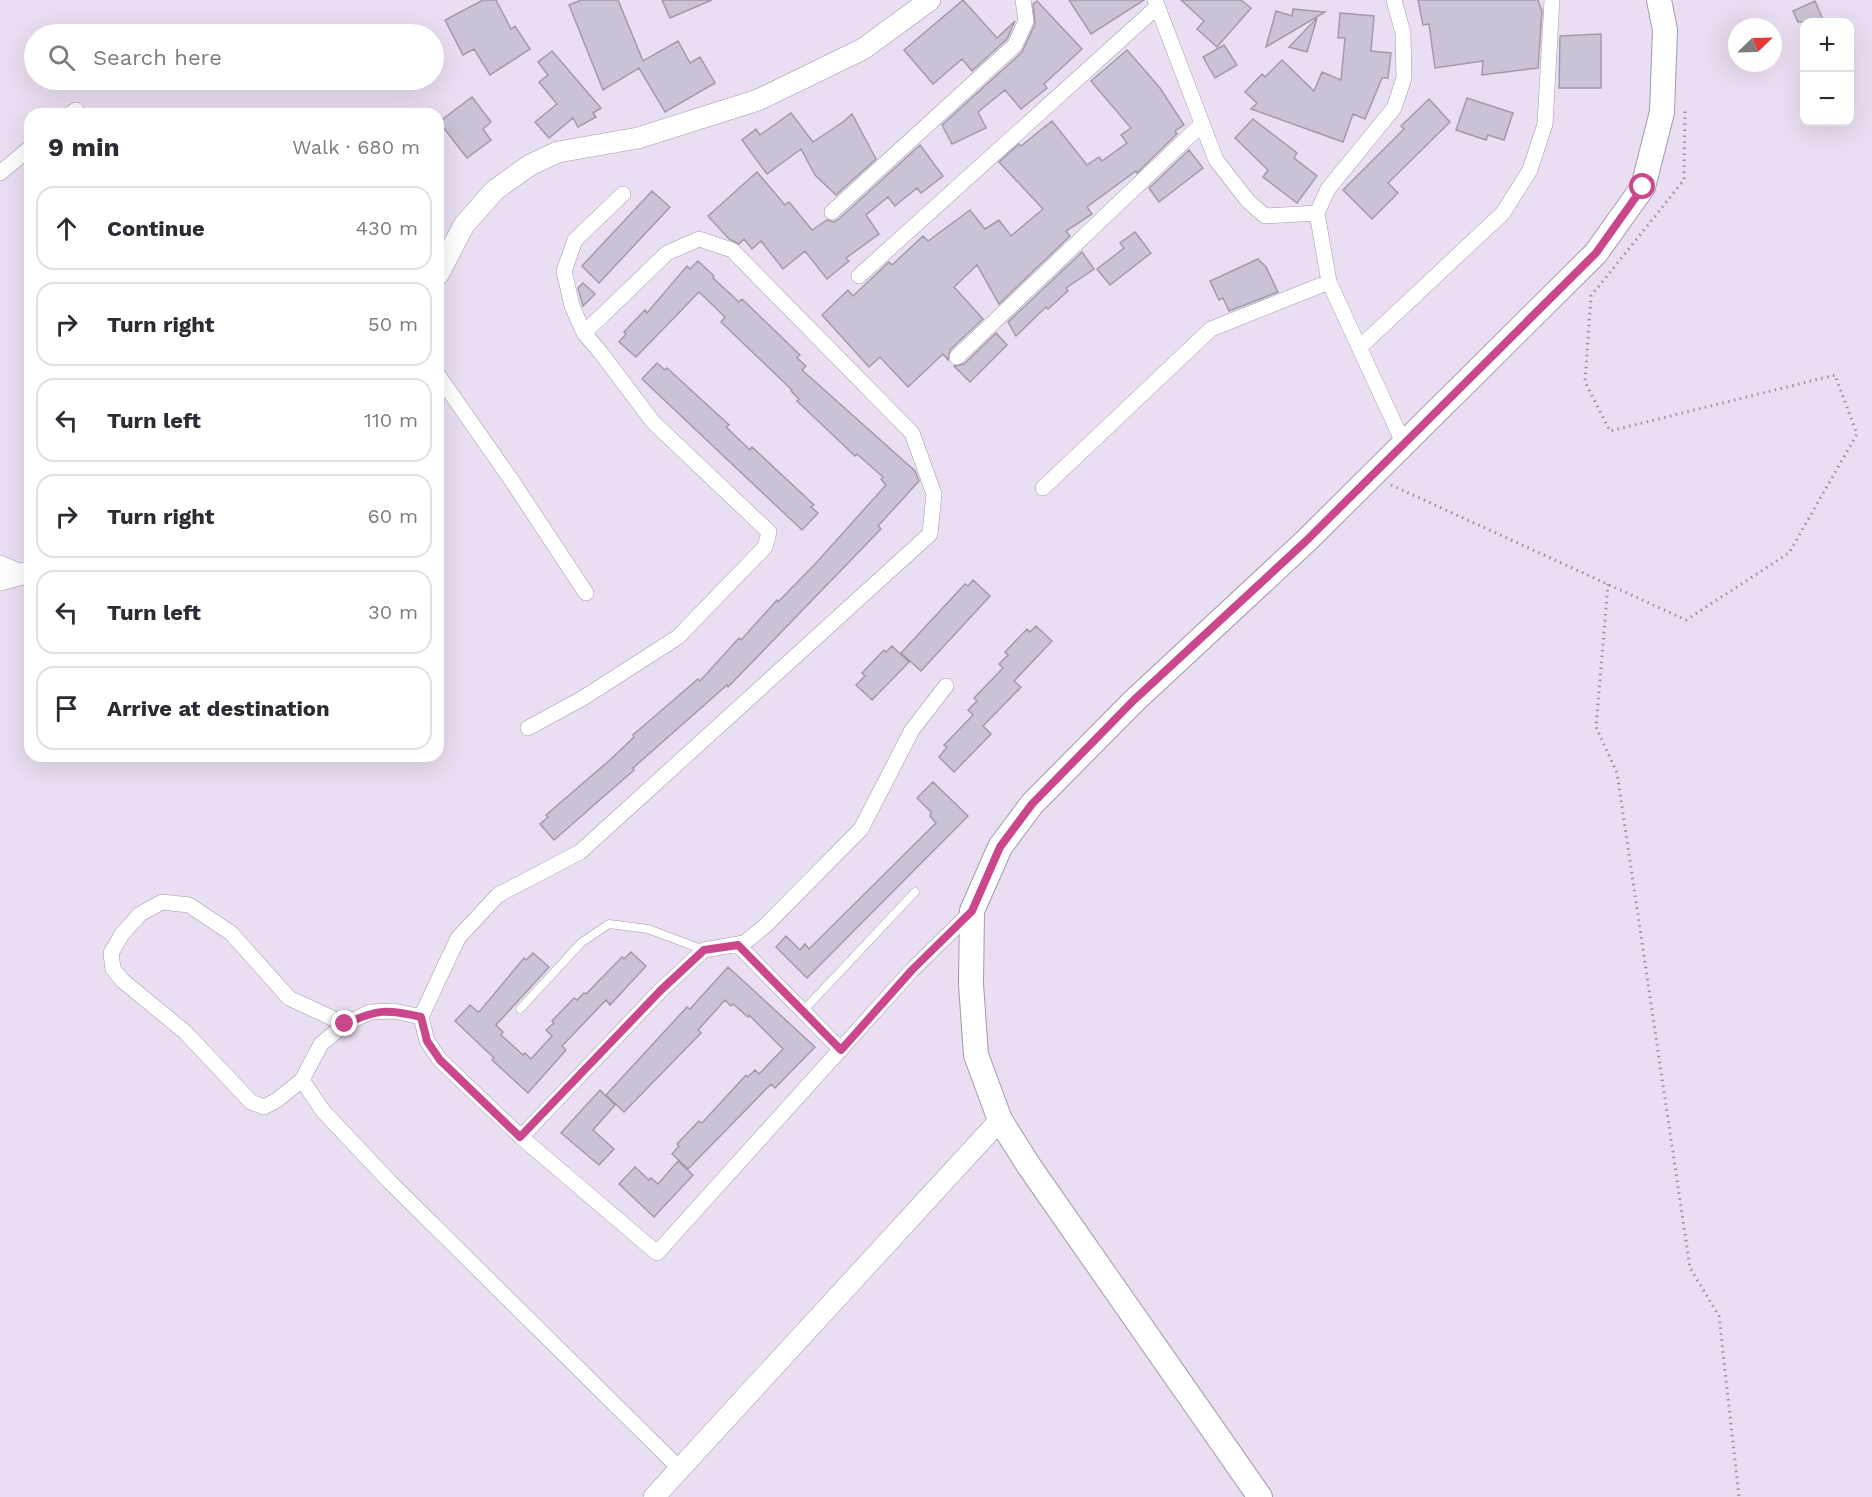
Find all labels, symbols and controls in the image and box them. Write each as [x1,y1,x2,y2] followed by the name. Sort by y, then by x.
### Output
[1728,18,1782,72] north arrow
[1800,18,1854,126] map controls
[1800,18,1854,72] button: +
[24,24,444,90] search box
[45,41,78,74] icon: search
[93,45,222,70] text: Search here
[1800,72,1854,126] button: −
[48,132,120,162] text: 9 min
[292,135,420,159] text: Walk · 680 m
[1629,173,1655,199] route start
[50,212,83,245] icon: ahead
[107,216,205,241] text: Continue
[356,216,418,240] text: 430 m
[50,308,83,341] icon: right
[107,312,214,337] text: Turn right
[368,312,418,336] text: 50 m
[50,404,83,437] icon: left
[107,408,201,433] text: Turn left
[364,408,418,432] text: 110 m
[50,500,83,533] icon: right
[107,504,214,529] text: Turn right
[368,504,418,528] text: 60 m
[50,596,83,629] icon: left
[107,600,201,625] text: Turn left
[368,600,418,624] text: 30 m
[50,692,83,725] icon: arrive
[107,696,330,721] text: Arrive at destination
[331,1010,357,1036] route end

